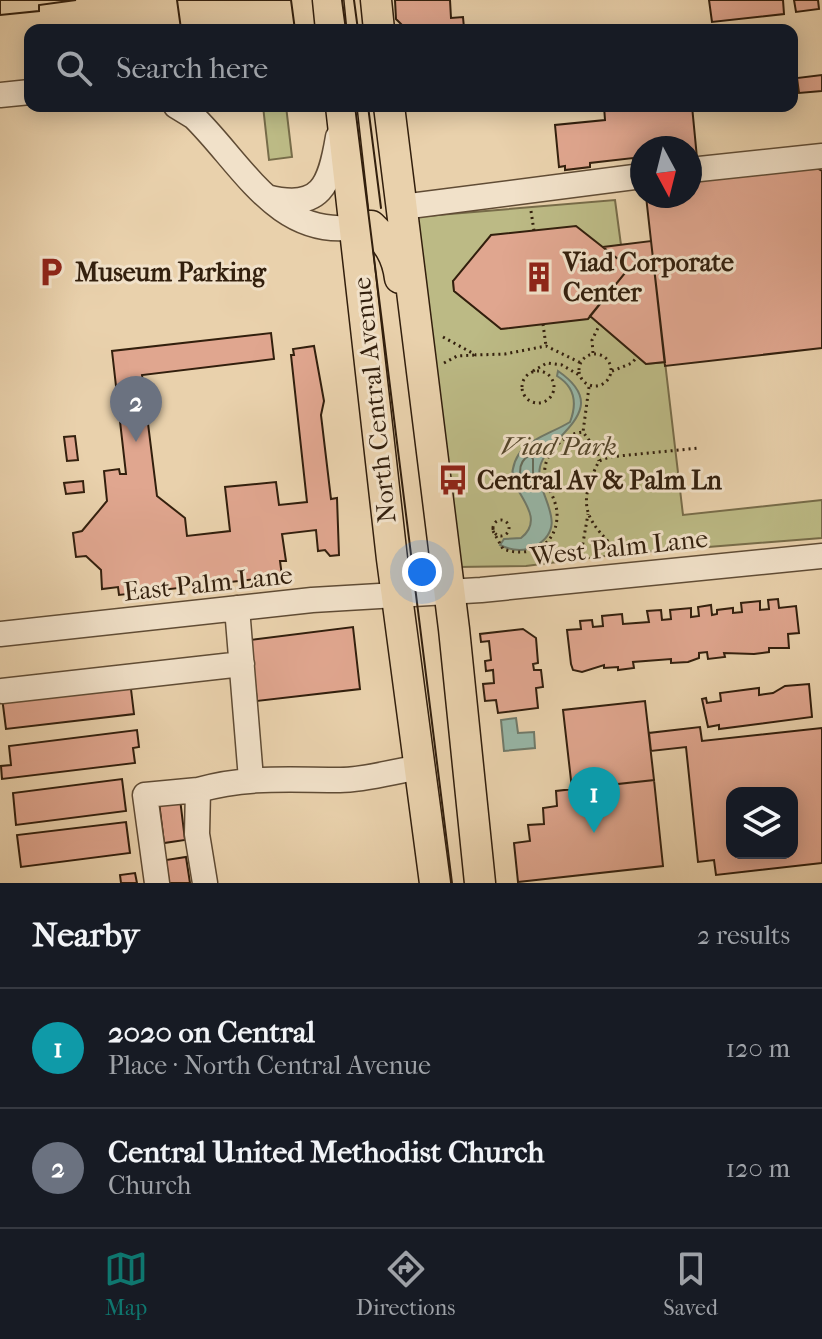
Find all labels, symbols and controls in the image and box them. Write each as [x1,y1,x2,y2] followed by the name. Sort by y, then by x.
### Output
[24,24,798,112] search box
[52,46,96,90] icon: search
[116,51,268,86] text: Search here
[630,136,702,208] north arrow
[562,247,734,308] place label: Viad Corporate Center
[34,255,68,289] parking icon: Museum Parking
[75,257,267,288] place label: Museum Parking
[522,260,556,294] building icon: Viad Corporate Center
[346,275,403,525] street label: North Central Avenue
[110,376,162,442] pin: 2
[501,431,617,462] park label: Viad Park
[436,463,470,497] bus stop icon: Central Av & Palm Ln
[477,465,723,496] place label: Central Av & Palm Ln
[528,523,710,572] street label: West Palm Lane
[402,552,442,592] your location
[122,559,294,608] street label: East Palm Lane
[568,767,620,833] pin: 1
[726,787,798,859] map controls
[726,787,798,859] button: layers
[32,915,139,955] text: Nearby
[697,920,790,951] text: 2 results
[108,1015,315,1050] text: 2020 on Central
[53,1033,63,1064] text: 1
[726,1033,790,1064] text: 120 m
[108,1050,431,1081] text: Place · North Central Avenue
[108,1135,544,1170] text: Central United Methodist Church
[51,1153,65,1184] text: 2
[726,1153,790,1184] text: 120 m
[108,1170,191,1201] text: Church
[104,1247,148,1321] tab: Map
[356,1247,455,1321] tab: Directions
[663,1247,718,1321] tab: Saved

